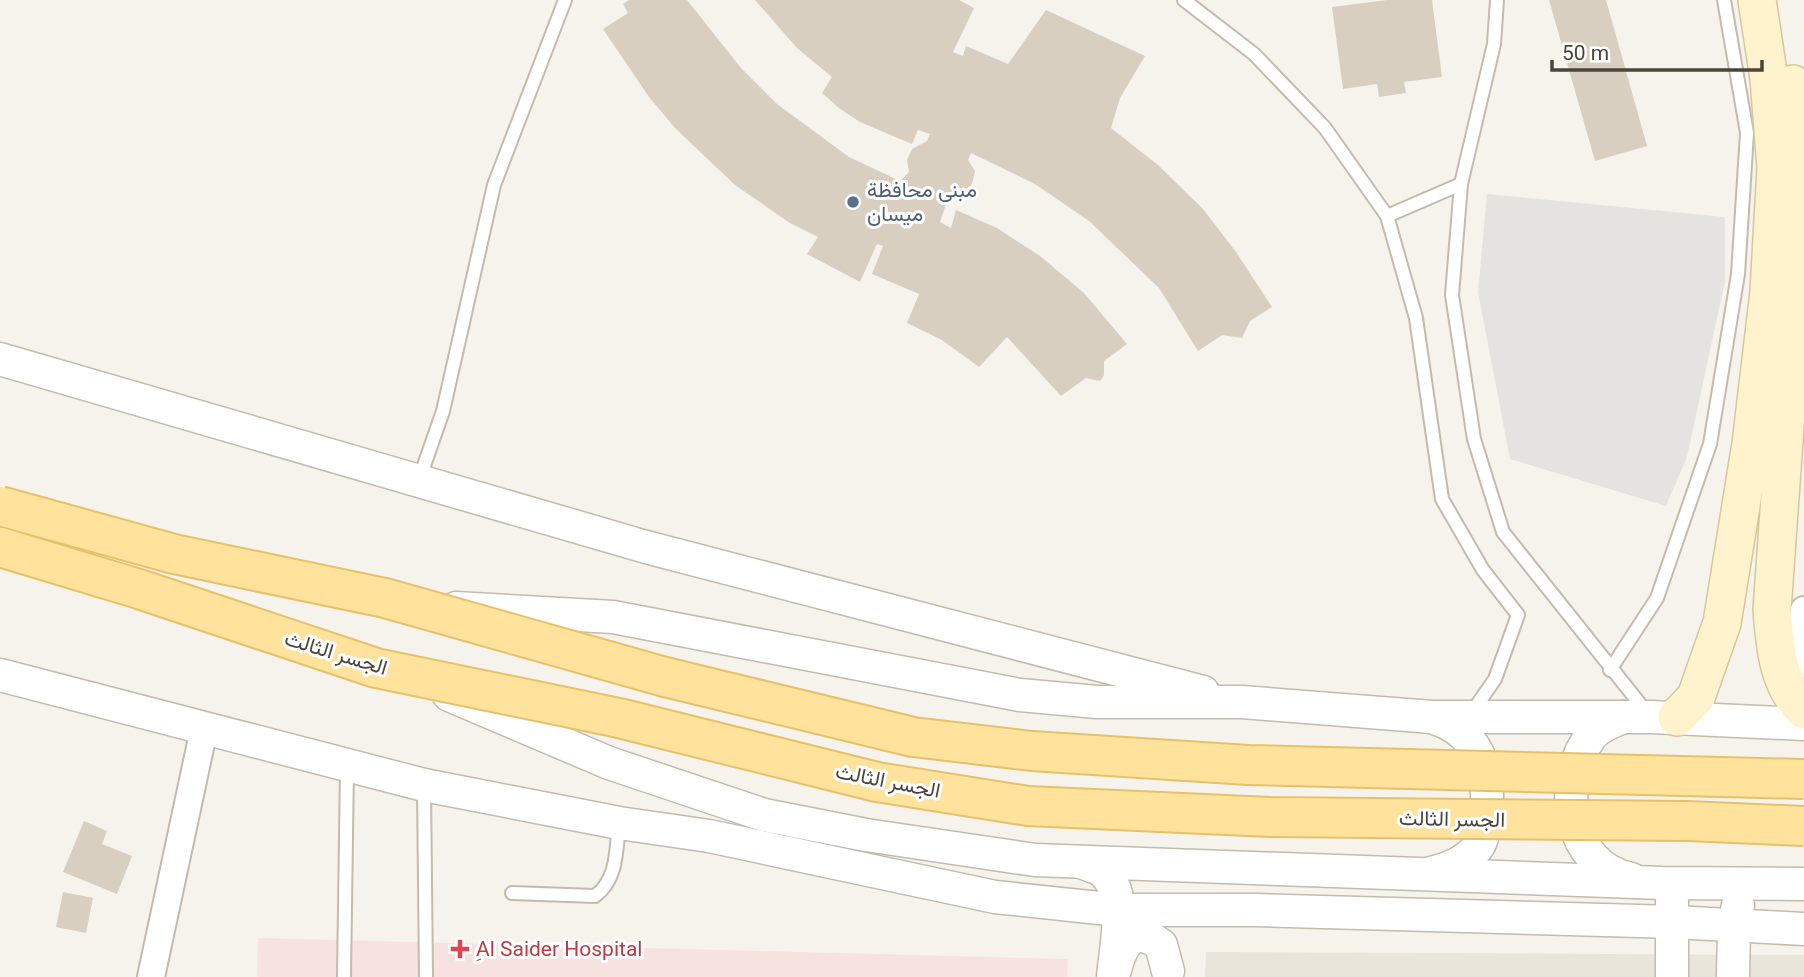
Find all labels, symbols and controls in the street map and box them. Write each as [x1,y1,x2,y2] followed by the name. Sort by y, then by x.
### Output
[1552,28,1762,72] scale bar
[1562,41,1609,65] text: 50 m
[867,178,977,226] place label: مبنى محافظة ميسان
[845,194,861,210] marker: مبنى محافظة ميسان
[281,626,390,681] street label: الجسر الثالث
[833,759,942,804] street label: الجسر الثالث
[1399,806,1505,833] street label: الجسر الثالث
[476,937,642,962] place label: ِAl Saider Hospital
[450,939,470,959] marker: ِAl Saider Hospital

